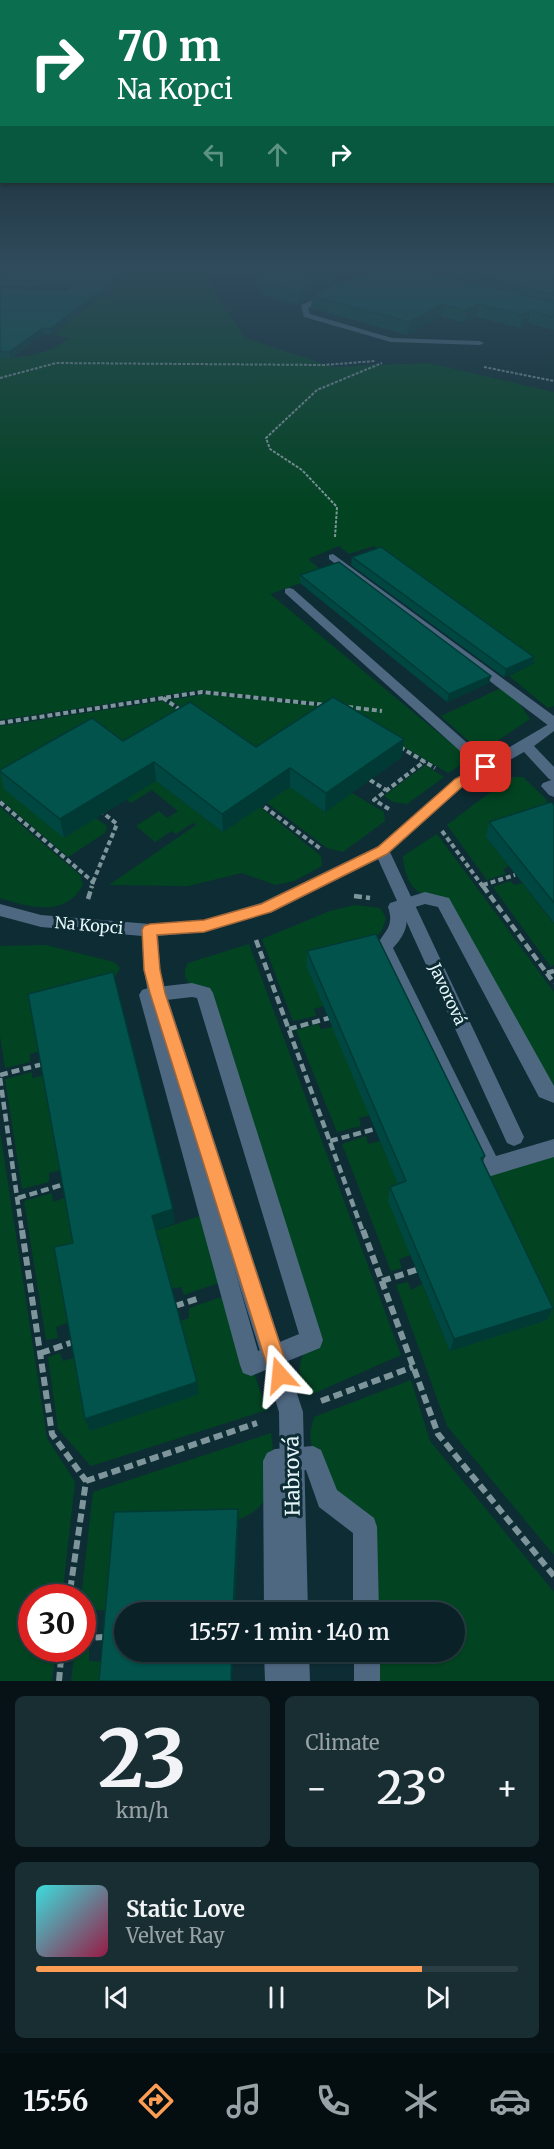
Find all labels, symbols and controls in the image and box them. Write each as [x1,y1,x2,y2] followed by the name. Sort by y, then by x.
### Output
[117,20,221,72] text: 70 m
[18,24,96,102] icon: right
[117,72,233,106] text: Na Kopci
[198,138,231,171] icon: left
[261,138,294,171] icon: ahead
[324,138,357,171] icon: right
[460,741,511,792] pin
[469,750,502,783] icon: arrive
[54,912,124,938] street label: Na Kopci
[425,959,471,1028] street label: Javorová
[248,1343,312,1407] position arrow
[278,1435,305,1516] street label: Habrová
[18,1584,96,1662] speed limit sign: 30
[189,1618,390,1646] text: 15:57 · 1 min · 140 m
[98,1710,187,1808] text: 23
[306,1730,380,1755] text: Climate
[376,1760,447,1816] text: 23°
[306,1768,328,1809] text: −
[496,1768,518,1809] text: +
[116,1798,169,1823] text: km/h
[126,1895,245,1923] text: Static Love
[126,1923,225,1948] text: Velvet Ray
[100,1981,133,2014] icon: previous
[260,1981,293,2014] icon: pause
[421,1981,454,2014] icon: next
[135,2080,177,2122] icon: directions
[223,2080,265,2122] icon: music
[312,2080,354,2122] icon: phone
[400,2080,442,2122] icon: climate
[489,2080,531,2122] icon: car
[23,2084,88,2118] text: 15:56

